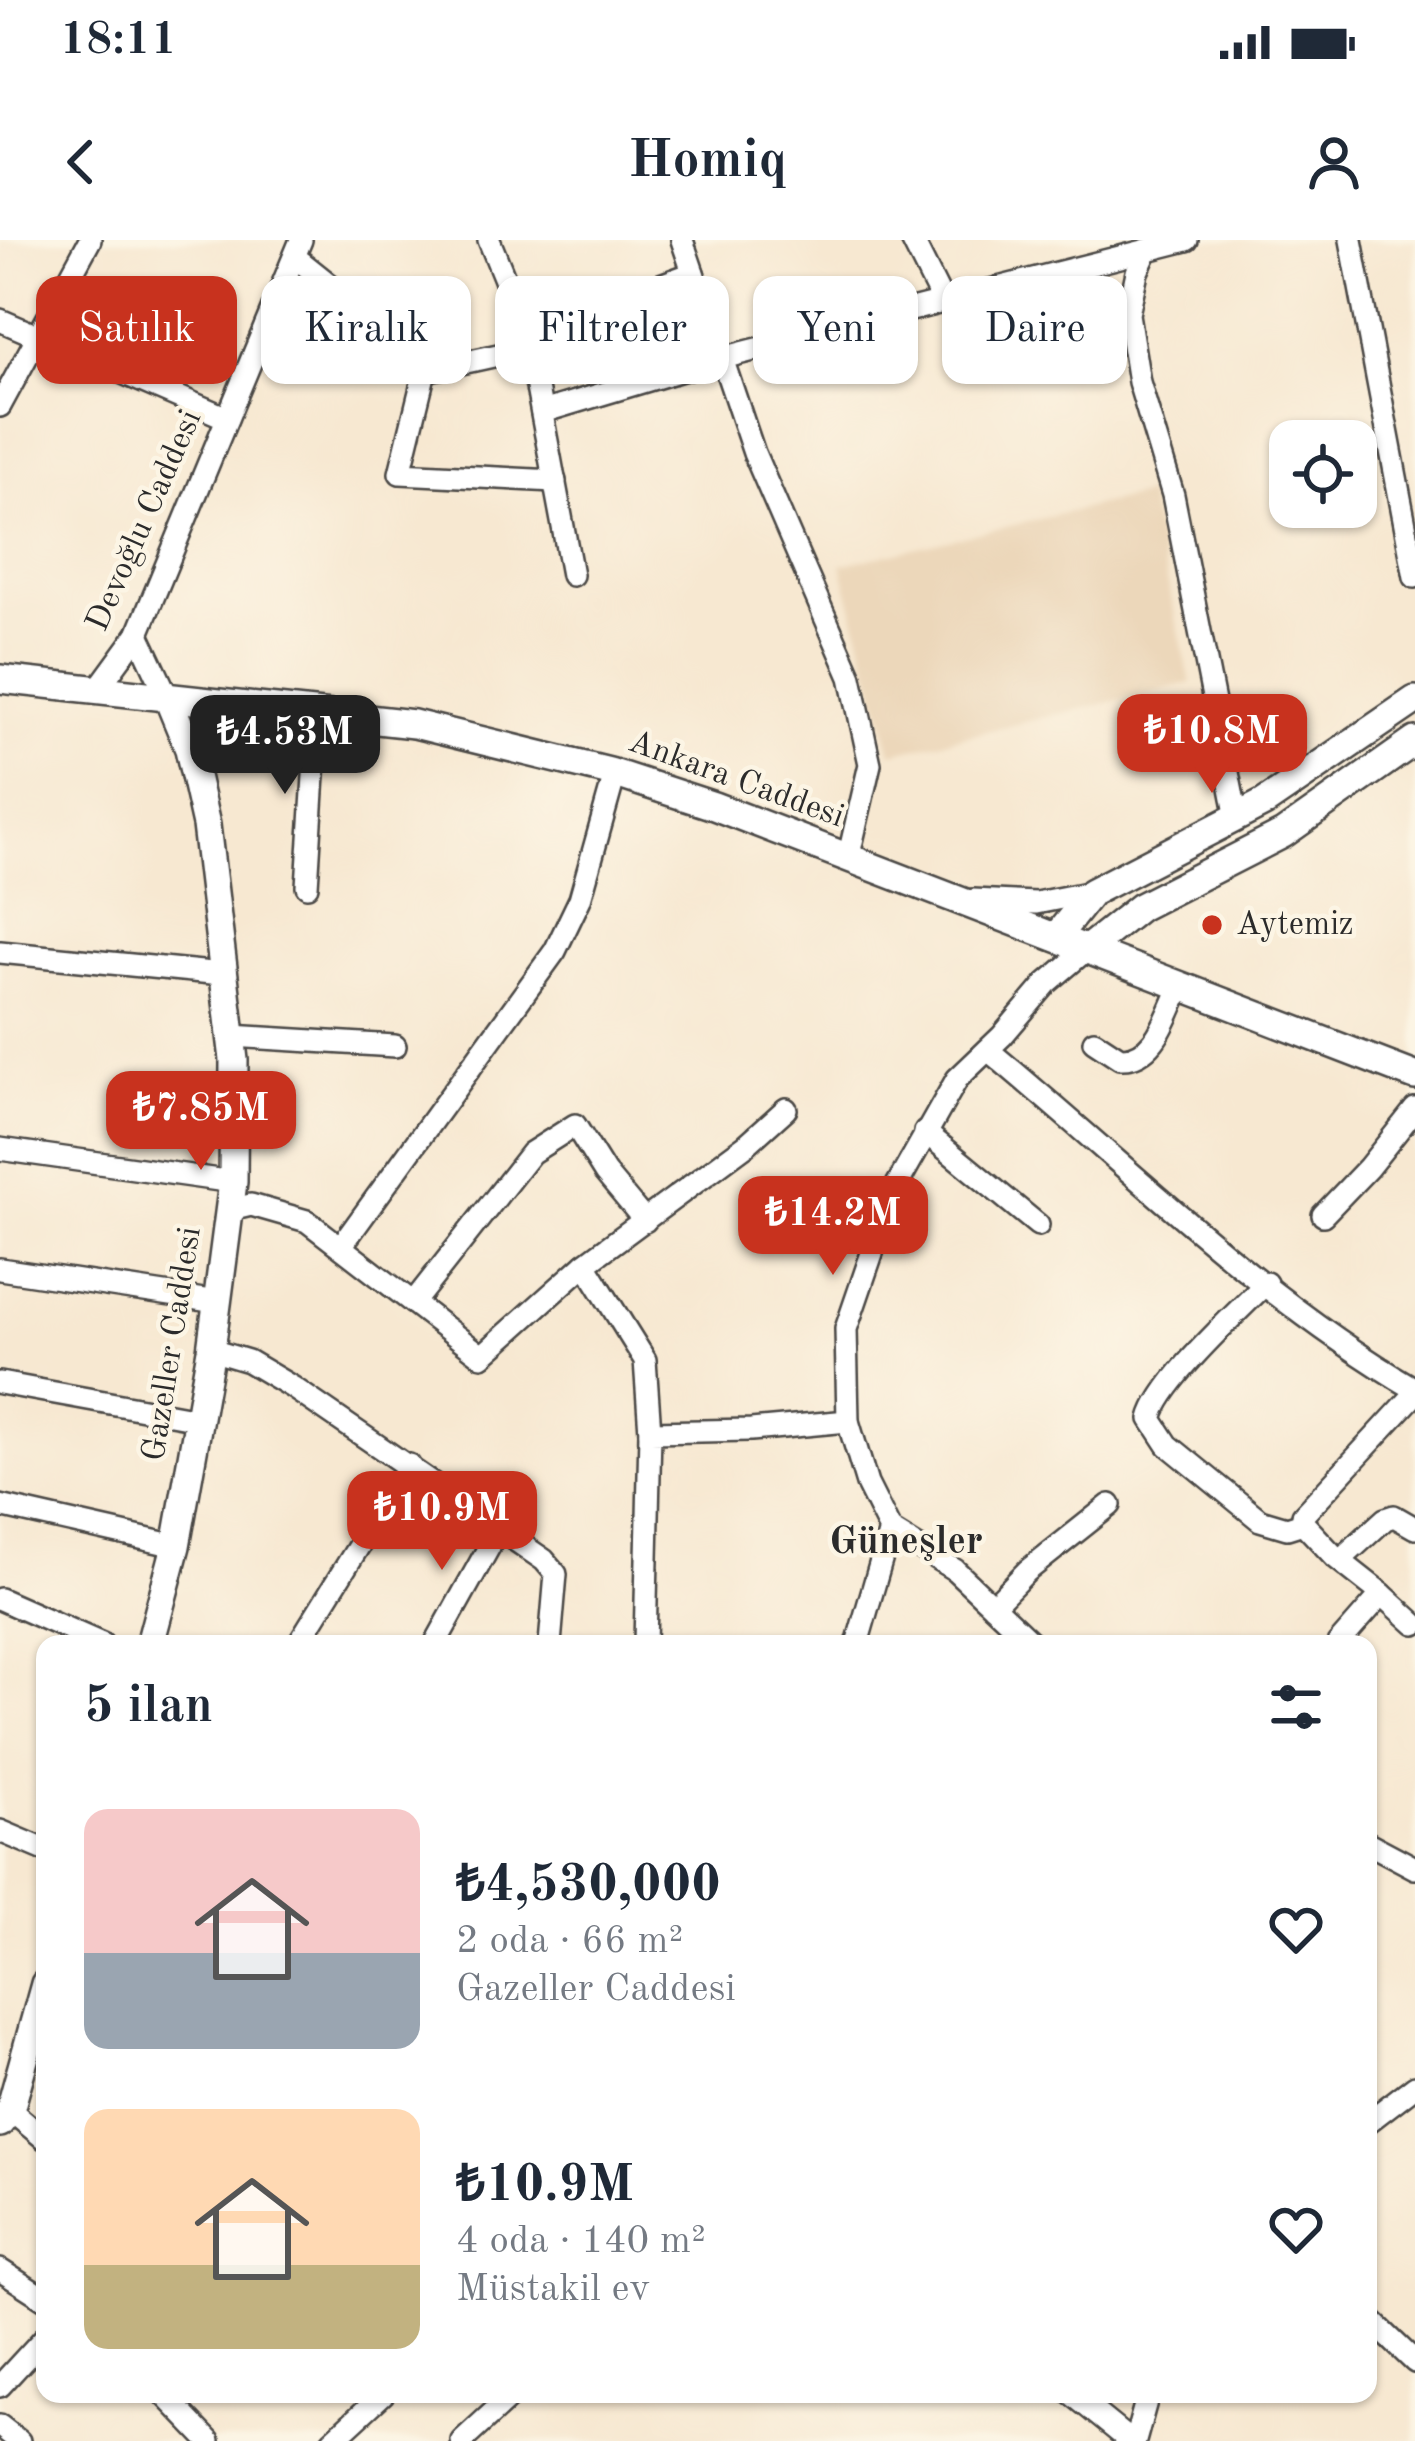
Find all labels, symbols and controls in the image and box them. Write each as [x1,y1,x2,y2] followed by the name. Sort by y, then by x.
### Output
[60,19,177,64] text: 18:11
[48,129,114,195] icon: back
[1301,129,1367,195] icon: person
[628,135,787,189] text: Homiq
[36,276,237,384] chip: Satılık
[261,276,471,384] chip: Kiralık
[495,276,729,384] chip: Filtreler
[753,276,918,384] chip: Yeni
[942,276,1127,384] chip: Daire
[82,406,208,636] street label: Devoğlu Caddesi
[1269,420,1377,528] map controls
[1269,420,1377,528] button: locate
[1114,694,1310,796] pin: ₺10.8M
[187,695,383,797] pin: ₺4.53M
[1144,713,1280,752] text: ₺10.8M
[217,714,353,753] text: ₺4.53M
[624,726,848,834] street label: Ankara Caddesi
[1236,909,1354,942] place label: Aytemiz
[1199,912,1225,938] marker: Aytemiz
[103,1071,299,1173] pin: ₺7.85M
[133,1090,269,1129] text: ₺7.85M
[735,1176,931,1278] pin: ₺14.2M
[765,1195,901,1234] text: ₺14.2M
[138,1224,208,1464] street label: Gazeller Caddesi
[344,1471,540,1573] pin: ₺10.9M
[374,1490,510,1529] text: ₺10.9M
[829,1523,983,1562] district label: Güneşler
[1263,1674,1329,1740] icon: filters
[84,1682,213,1733] text: 5 ilan
[180,1857,324,2001] icon: home
[456,1861,721,1912] text: ₺4,530,000
[1263,1896,1329,1962] icon: heart
[456,1922,683,1961] text: 2 oda · 66 m²
[456,1970,736,2009] text: Gazeller Caddesi
[180,2157,324,2301] icon: home
[456,2161,634,2212] text: ₺10.9M
[1263,2196,1329,2262] icon: heart
[456,2222,706,2261] text: 4 oda · 140 m²
[456,2270,650,2309] text: Müstakil ev

